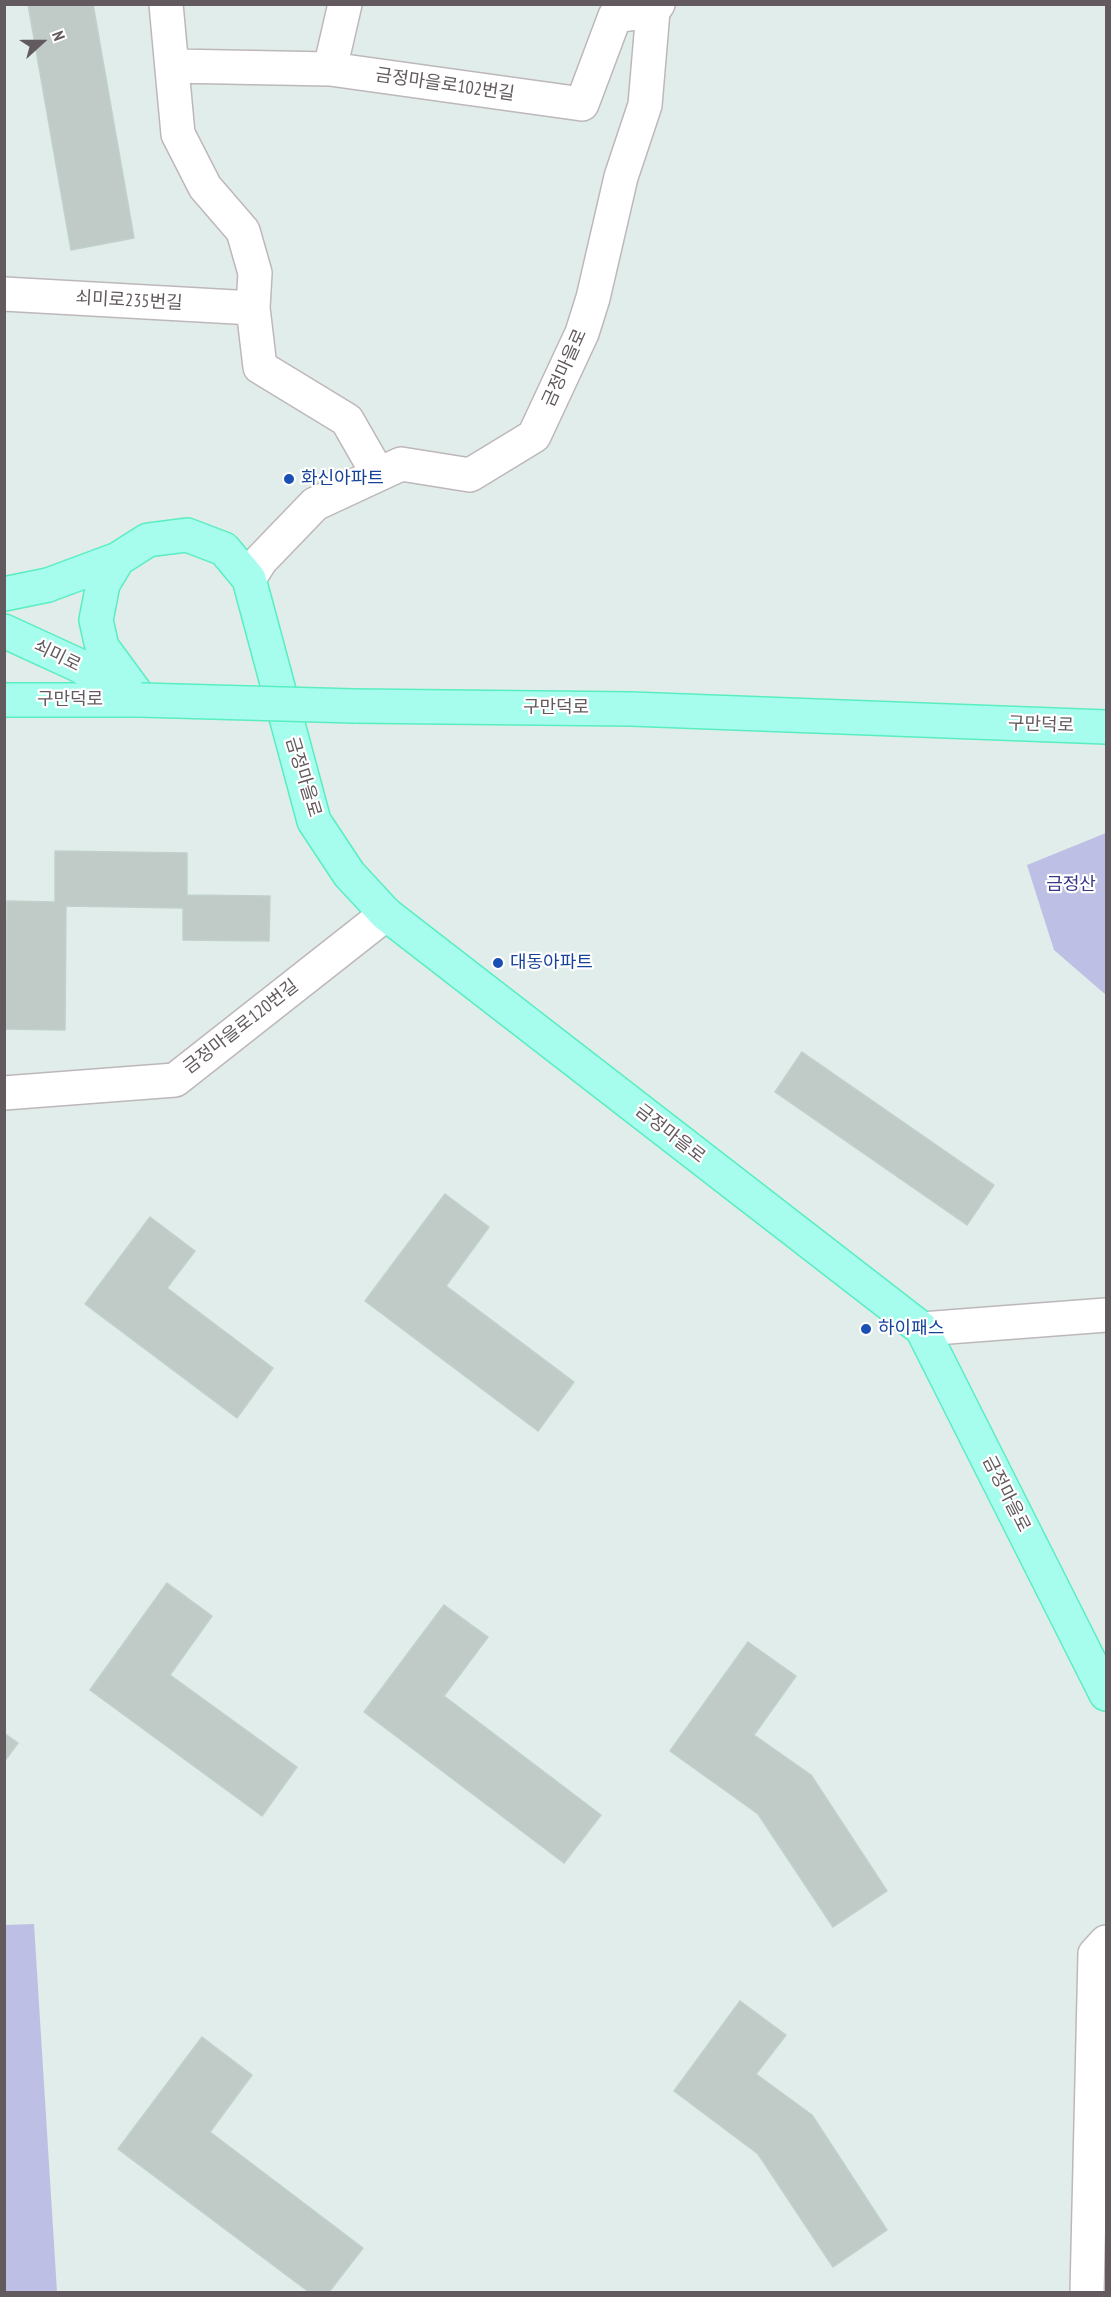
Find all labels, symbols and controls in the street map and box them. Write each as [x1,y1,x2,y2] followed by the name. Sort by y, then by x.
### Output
[12,12,72,72] north arrow
[48,28,70,43] text: N
[374,65,516,105] street label: 금정마을로102번길
[75,287,183,315] street label: 쇠미로235번길
[538,326,592,410] street label: 금정마을로
[301,468,384,490] place label: 화신아파트
[282,472,296,486] marker: 화신아파트
[30,635,84,677] street label: 쇠미로
[37,689,103,711] street label: 구만덕로
[523,697,589,719] street label: 구만덕로
[1008,713,1074,737] street label: 구만덕로
[281,734,325,820] street label: 금정마을로
[1046,874,1096,896] park label: 금정산
[510,952,593,974] place label: 대동아파트
[491,956,505,970] marker: 대동아파트
[179,975,303,1079] street label: 금정마을로120번길
[631,1100,709,1168] street label: 금정마을로
[878,1318,944,1340] place label: 하이패스
[859,1322,873,1336] marker: 하이패스
[978,1452,1034,1536] street label: 금정마을로

